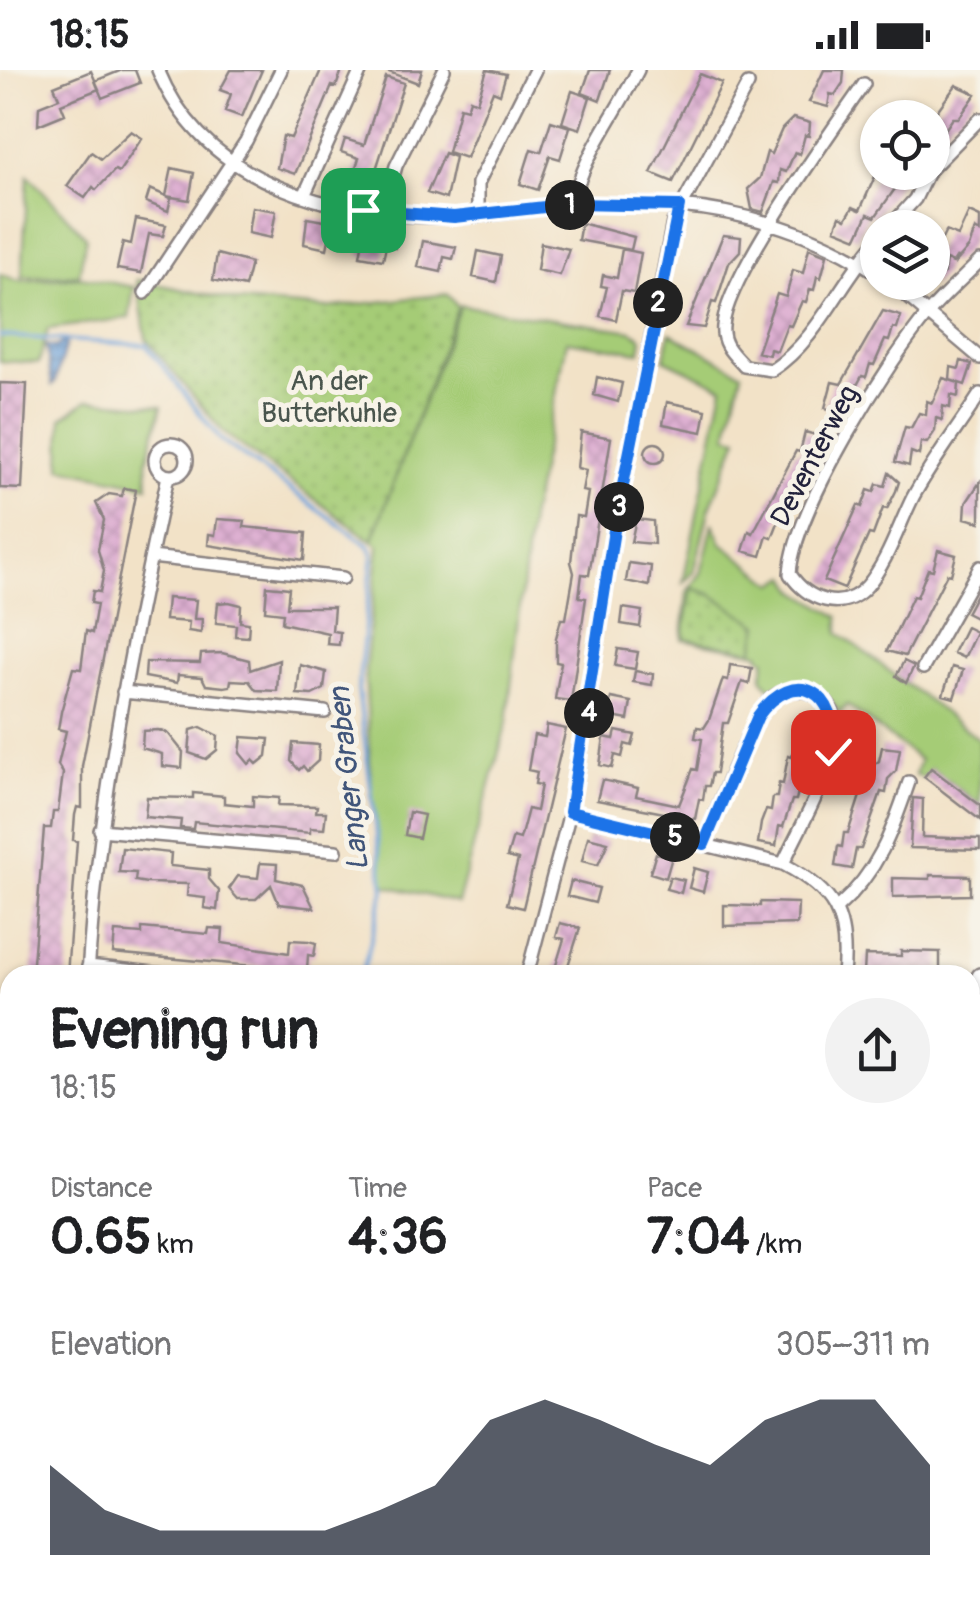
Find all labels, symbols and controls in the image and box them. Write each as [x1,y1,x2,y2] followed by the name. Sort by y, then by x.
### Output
[50,11,130,59] text: 18:15
[860,100,950,300] map controls
[860,100,950,190] button: locate
[321,168,406,253] pin
[545,180,595,230] pin: 1
[336,183,391,238] icon: arrive
[565,187,575,222] text: 1
[860,210,950,300] button: layers
[633,278,683,328] pin: 2
[650,285,666,320] text: 2
[261,364,397,431] park label: An der Butterkuhle
[763,380,867,532] street label: Deventerweg
[594,482,644,532] pin: 3
[611,489,627,524] text: 3
[321,683,377,873] water label: Langer Graben
[564,688,614,738] pin: 4
[581,695,597,730] text: 4
[791,710,876,795] pin
[806,725,861,780] icon: check
[650,812,700,862] pin: 5
[667,819,683,854] text: 5
[50,996,319,1065] text: Evening run
[825,998,930,1103] button: share
[50,1068,117,1108] text: 18:15
[50,1171,152,1206] text: Distance
[348,1171,407,1206] text: Time
[647,1171,702,1206] text: Pace
[50,1206,151,1269] text: 0.65
[348,1206,448,1269] text: 4:36
[647,1206,750,1269] text: 7:04
[151,1227,194,1262] text: km
[750,1227,802,1262] text: /km
[50,1325,172,1365] text: Elevation
[776,1325,930,1365] text: 305–311 m

